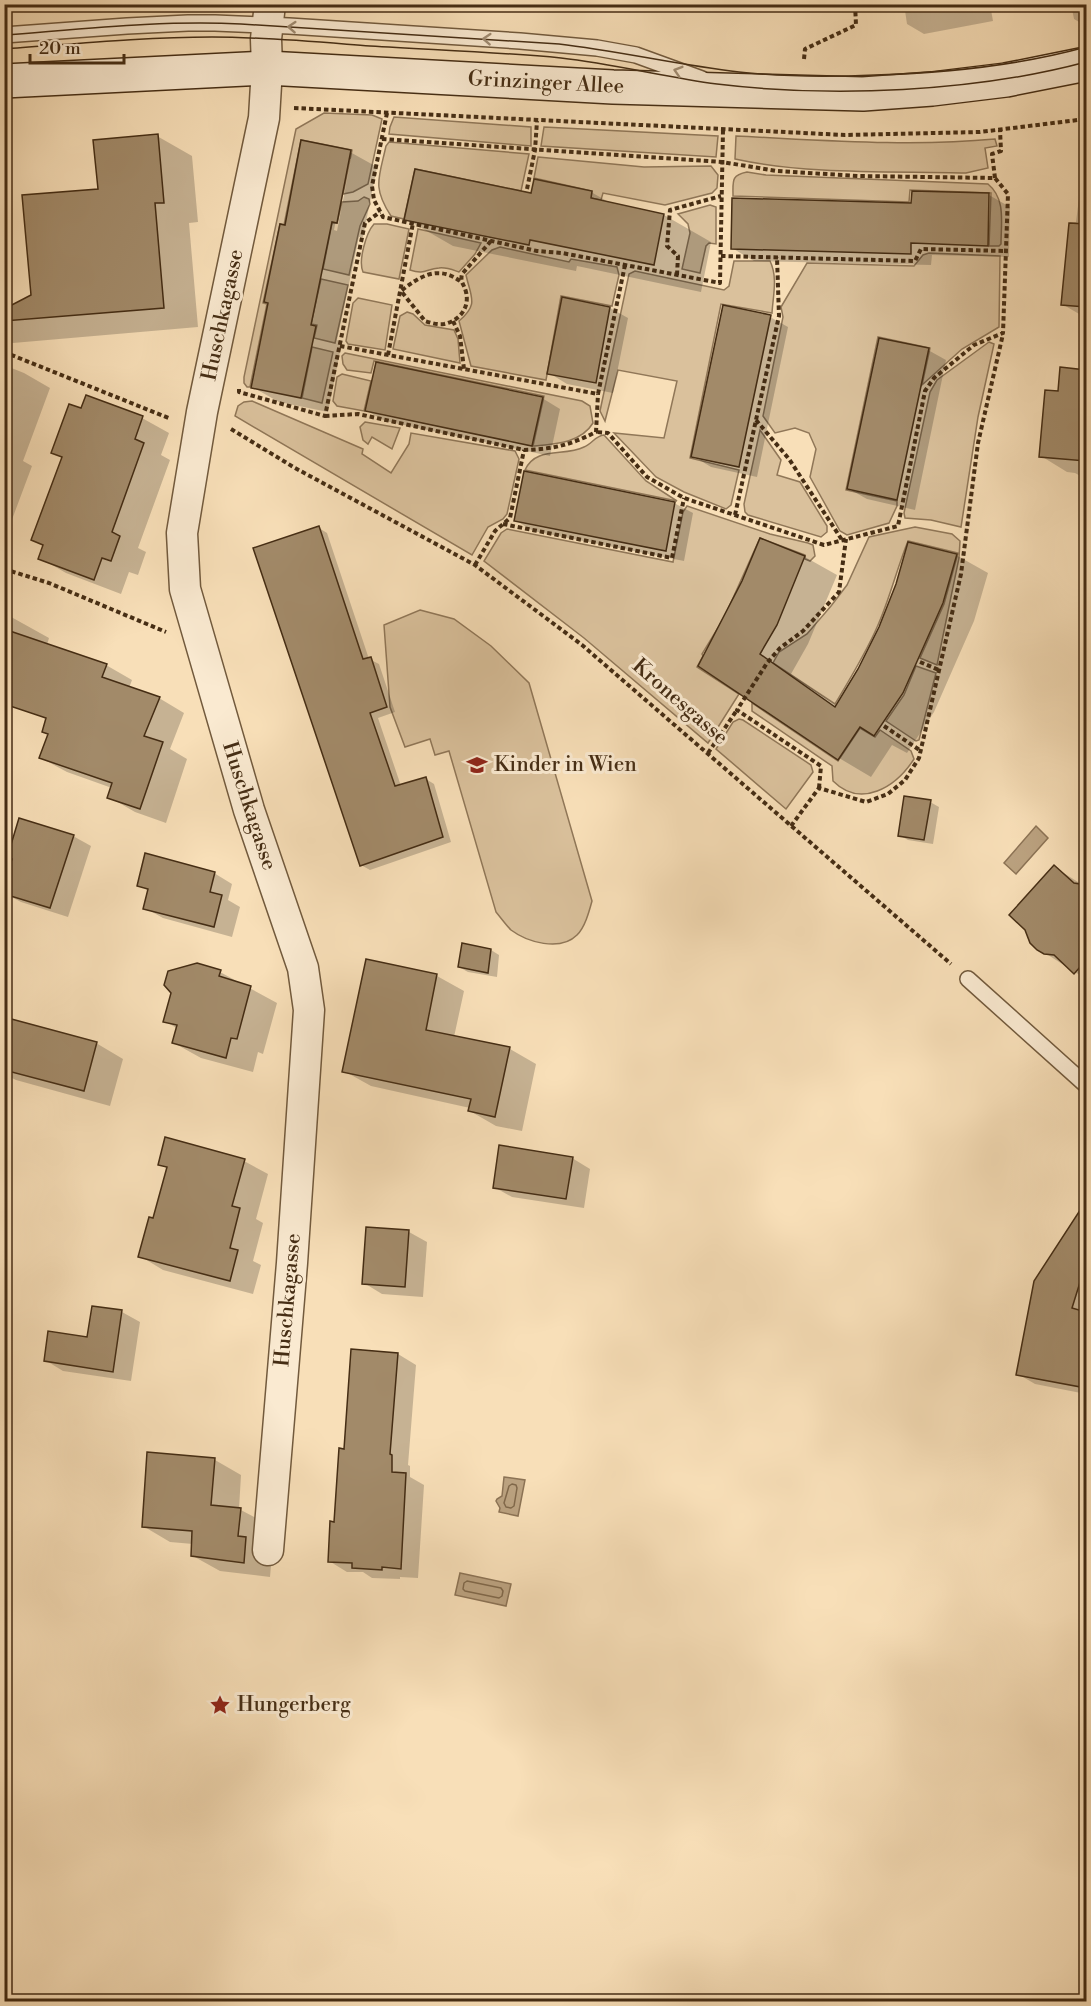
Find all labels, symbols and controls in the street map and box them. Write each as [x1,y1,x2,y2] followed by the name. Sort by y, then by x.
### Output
[287,20,296,33] one-way arrow
[30,27,124,65] scale bar
[482,33,491,46] one-way arrow
[39,37,81,60] text: 20 m
[467,66,625,100] street label: Grinzinger Allee
[673,66,684,78] one-way arrow
[196,247,250,383] street label: Huschkagasse
[627,653,733,751] street label: Kronesgasse
[216,738,282,874] street label: Huschkagasse
[494,752,637,778] place label: Kinder in Wien
[465,753,489,777] school or university icon: Kinder in Wien
[269,1232,307,1368] street label: Huschkagasse
[237,1692,351,1718] place label: Hungerberg
[208,1693,232,1717] place icon: Hungerberg

